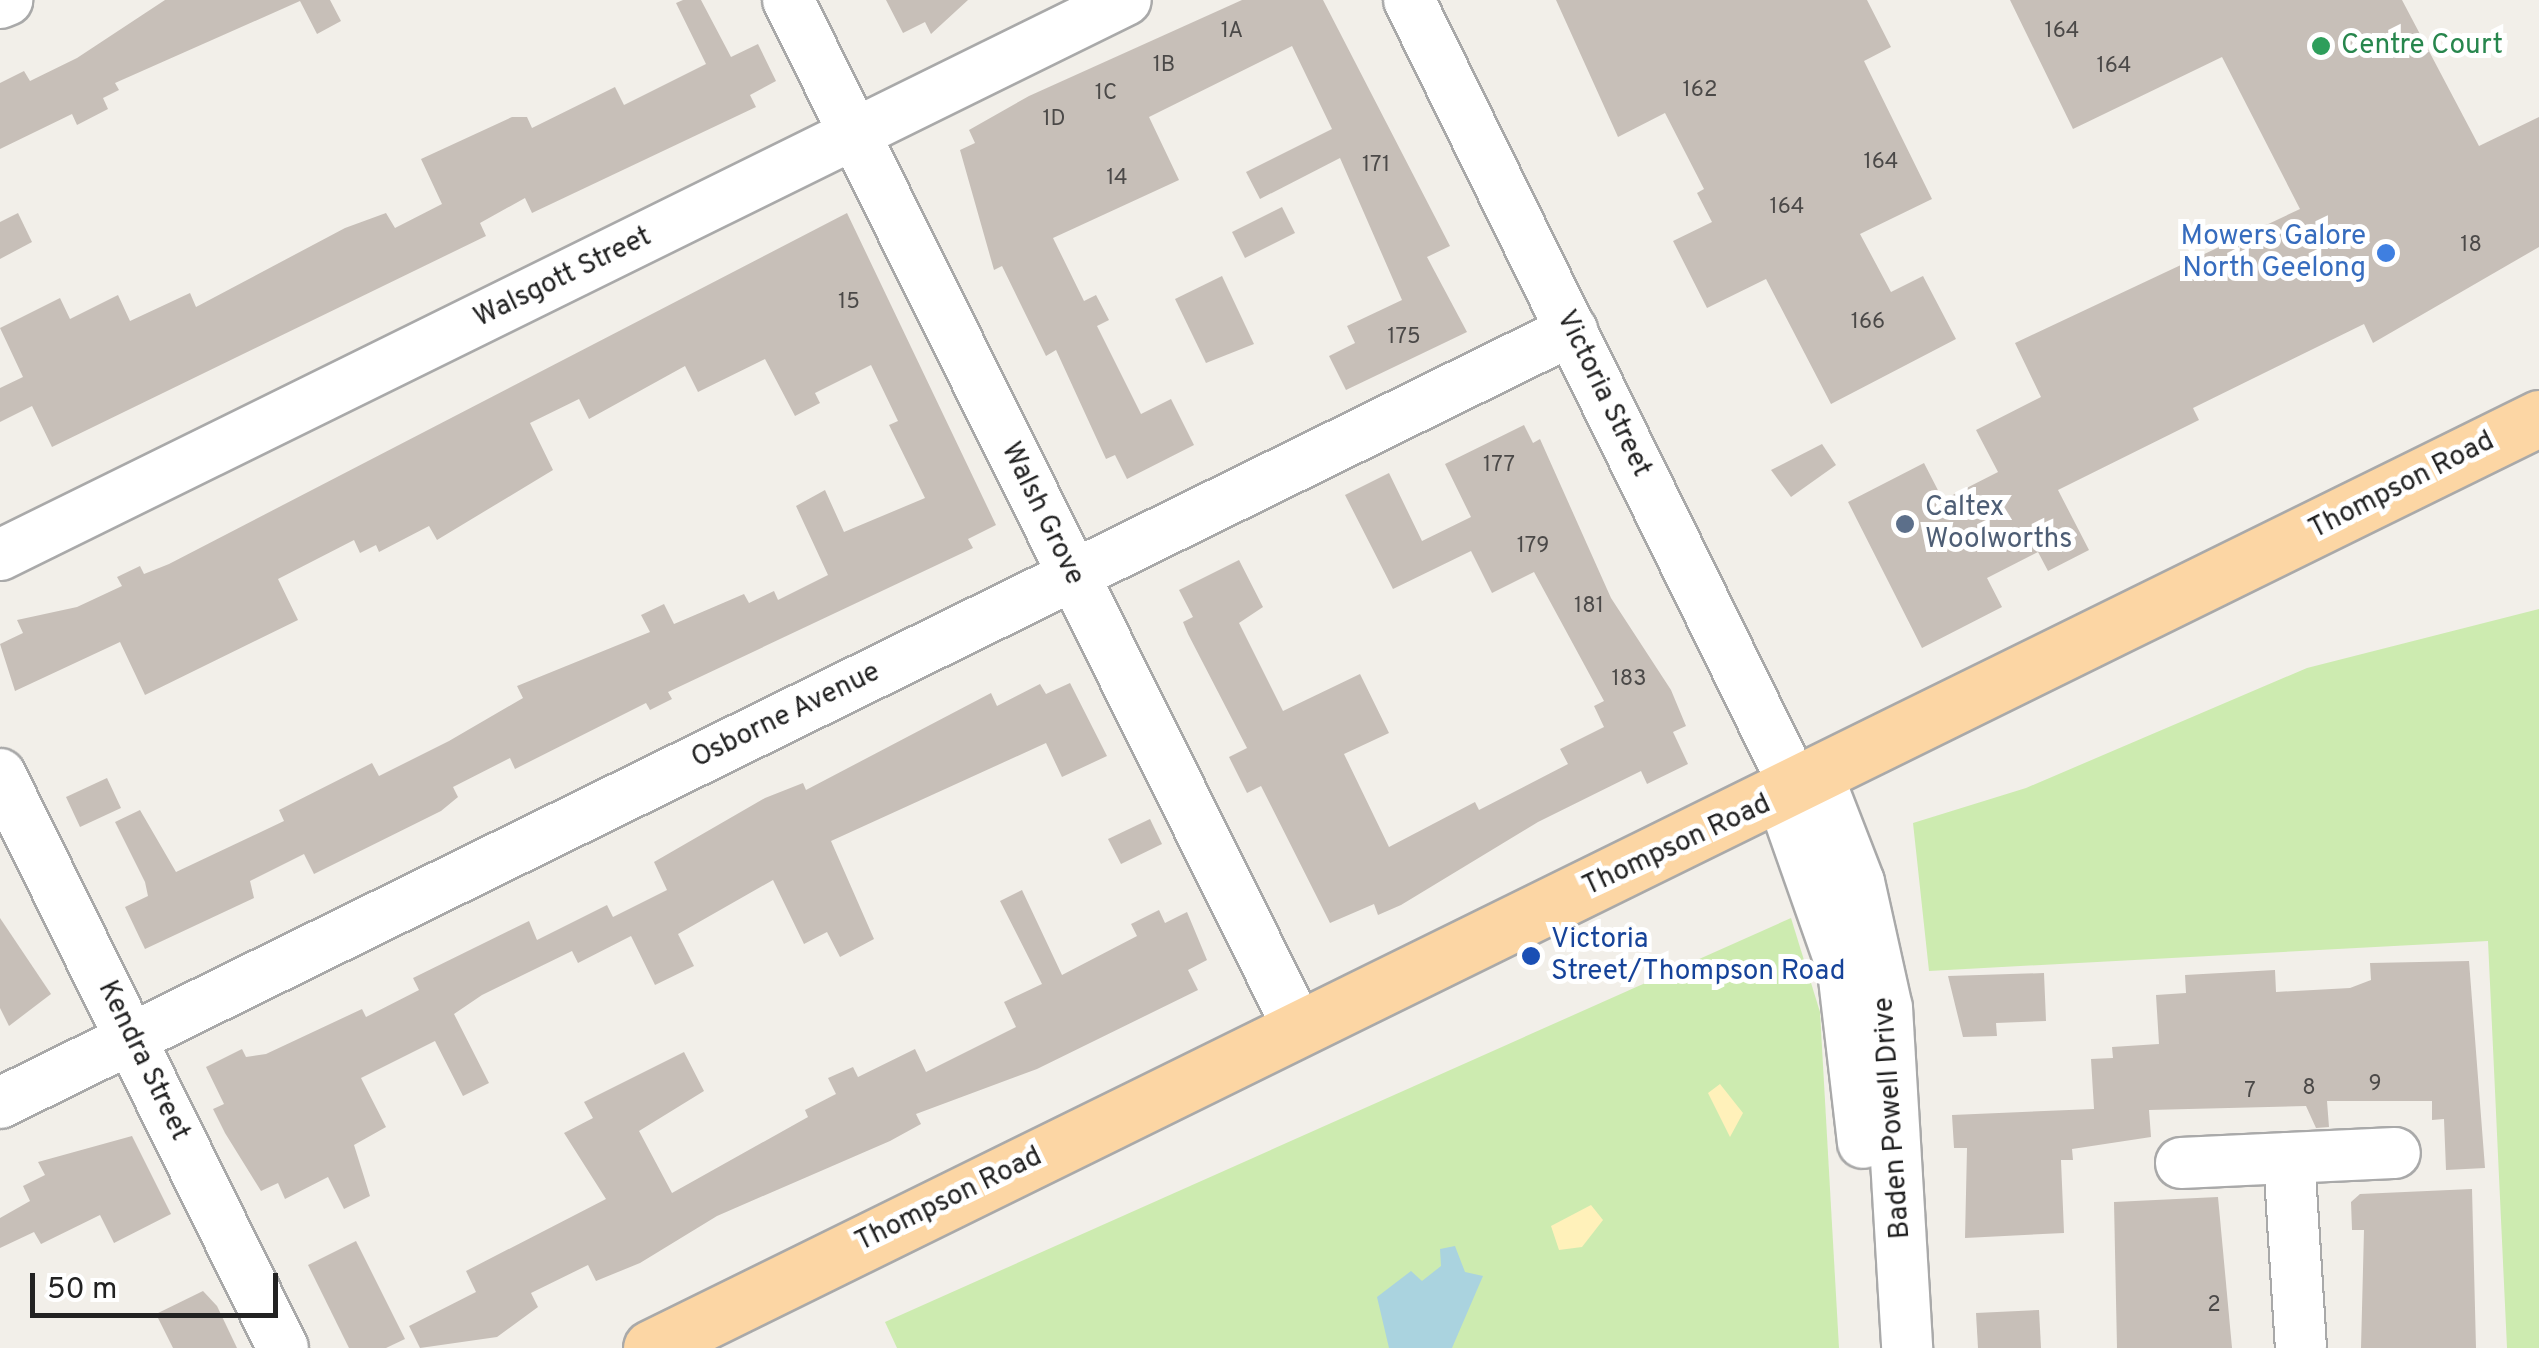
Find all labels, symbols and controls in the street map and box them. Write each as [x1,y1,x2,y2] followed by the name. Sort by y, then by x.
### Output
[1221,19,1243,45] house number: 1A
[2044,19,2080,45] house number: 164
[2341,29,2503,63] place label: Centre Court
[2310,35,2332,57] marker: Centre Court
[1153,53,1175,79] house number: 1B
[2096,54,2132,80] house number: 164
[1683,78,1717,104] house number: 162
[1095,81,1117,107] house number: 1C
[1042,107,1066,133] house number: 1D
[1863,150,1899,176] house number: 164
[1362,153,1390,179] house number: 171
[1106,166,1128,192] house number: 14
[1769,195,1805,221] house number: 164
[2181,220,2366,286] place label: Mowers Galore North Geelong
[469,221,657,335] street label: Walsgott Street
[2460,233,2482,259] house number: 18
[2375,242,2397,264] marker: Mowers Galore North Geelong
[838,290,860,316] house number: 15
[1548,305,1658,483] street label: Victoria Street
[1851,310,1885,336] house number: 166
[1387,325,1421,351] house number: 175
[2304,425,2500,547] street label: Thompson Road
[993,437,1091,591] street label: Walsh Grove
[1483,453,1515,479] house number: 177
[1925,491,2072,557] place label: Caltex Woolworths
[1894,513,1916,535] marker: Caltex Woolworths
[1517,534,1549,560] house number: 179
[1574,594,1604,620] house number: 181
[686,656,886,776] street label: Osborne Avenue
[1612,667,1646,693] house number: 183
[1578,788,1776,904] street label: Thompson Road
[1551,923,1845,989] place label: Victoria Street/Thompson Road
[1520,945,1542,967] marker: Victoria Street/Thompson Road
[90,976,196,1146] street label: Kendra Street
[1868,996,1918,1240] street label: Baden Powell Drive
[2368,1072,2382,1098] house number: 9
[2302,1076,2316,1102] house number: 8
[2244,1079,2256,1105] house number: 7
[850,1140,1048,1260] street label: Thompson Road
[35,1253,282,1315] scale bar
[47,1272,117,1309] text: 50 m
[2207,1293,2221,1319] house number: 2

